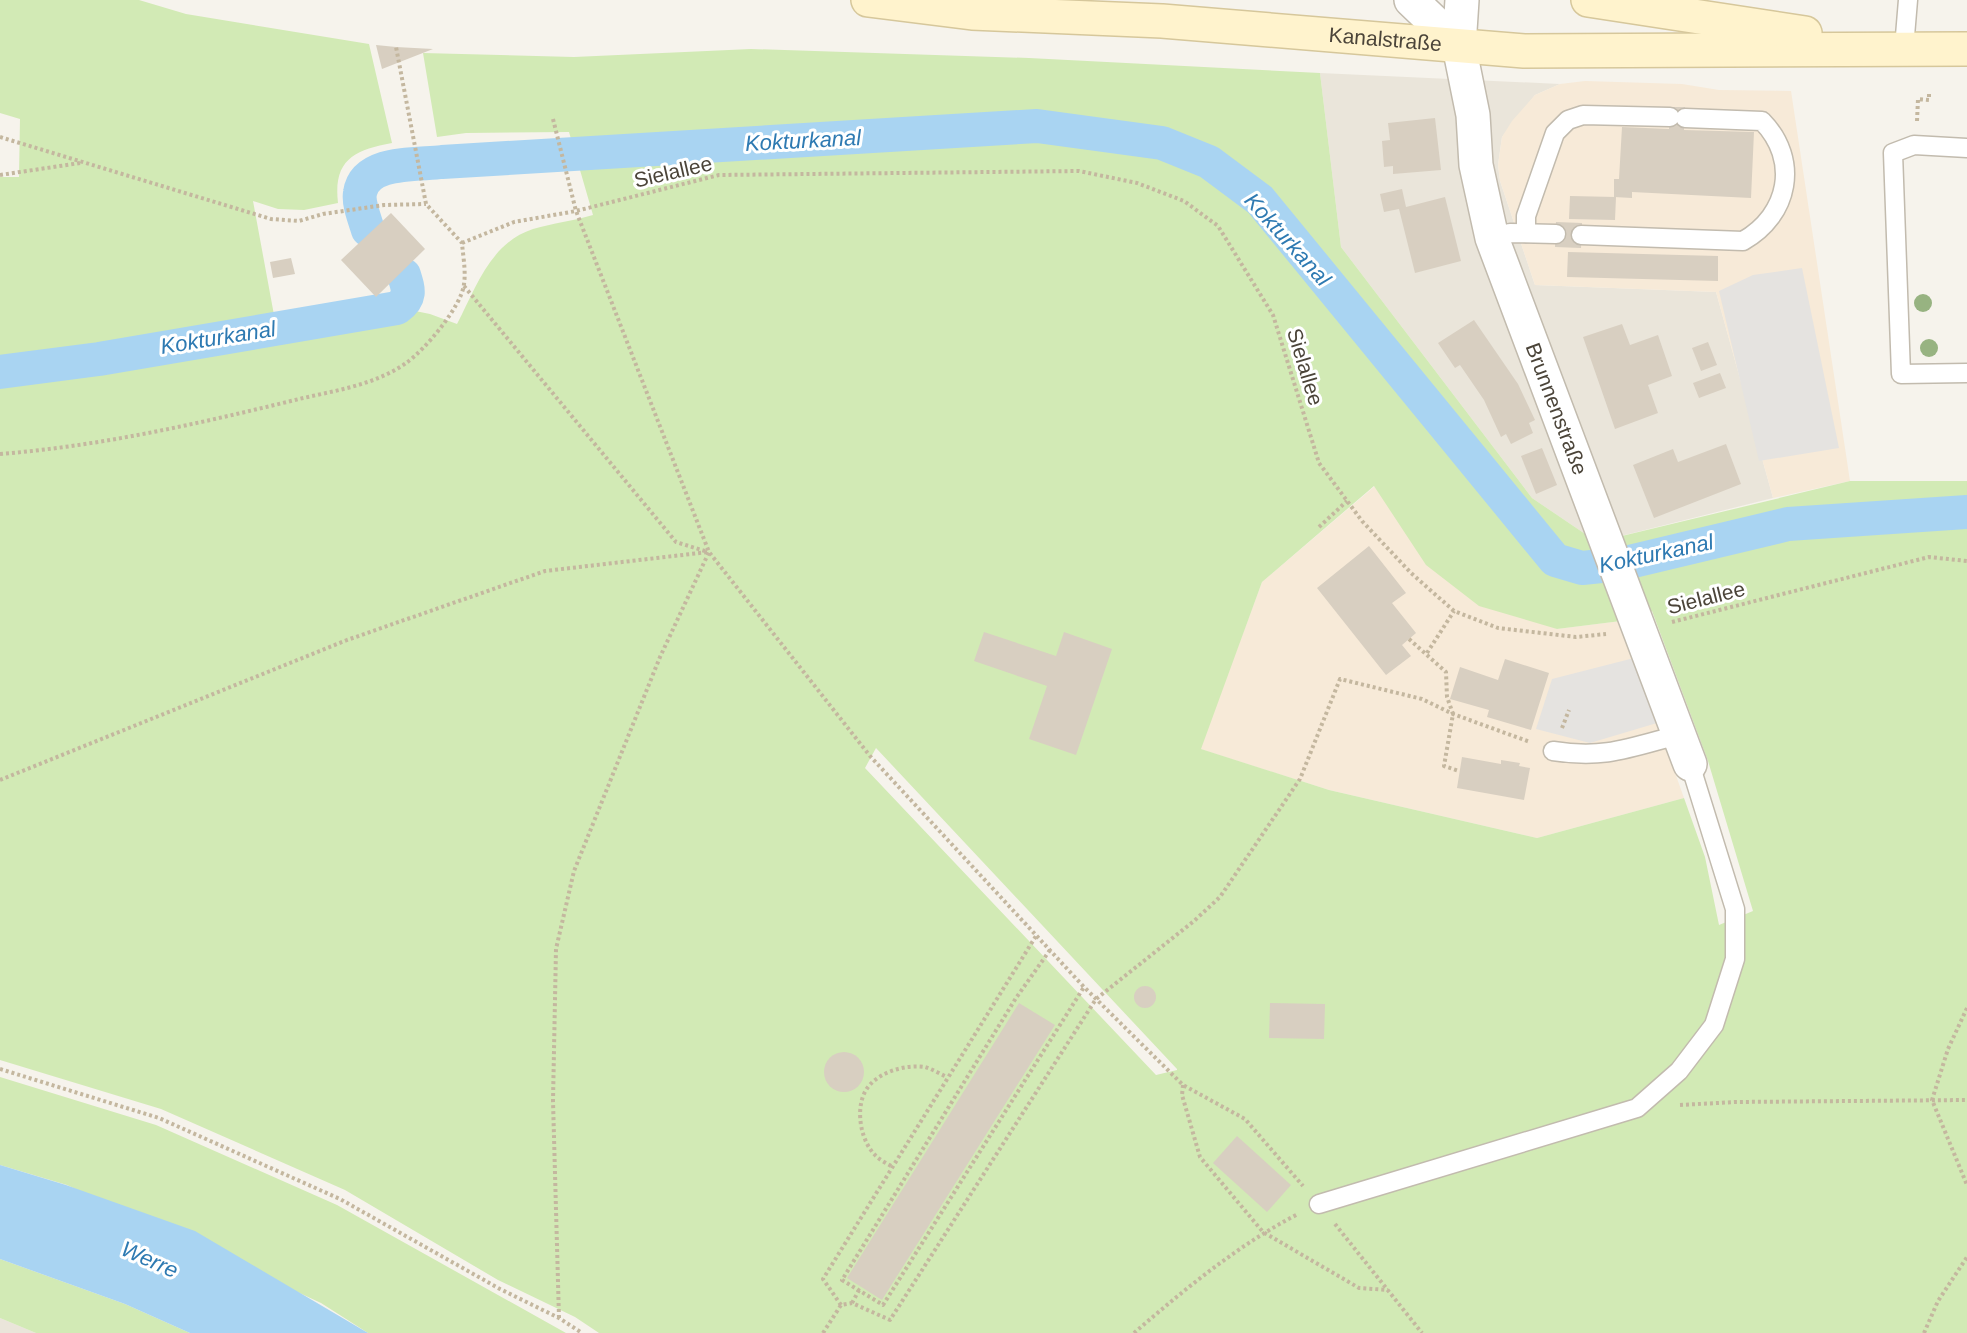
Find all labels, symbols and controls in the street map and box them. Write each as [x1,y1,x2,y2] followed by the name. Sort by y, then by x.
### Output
[1328,23,1443,55] street label: Kanalstraße
[744,125,863,156] water label: Kokturkanal
[632,151,714,192] street label: Sielallee
[1239,188,1337,292] water label: Kokturkanal
[159,316,279,359] water label: Kokturkanal
[1283,326,1328,408] street label: Sielallee
[1522,340,1592,478] street label: Brunnenstraße
[1597,529,1717,578] water label: Kokturkanal
[1665,577,1747,618] street label: Sielallee
[118,1236,182,1283] water label: Werre

